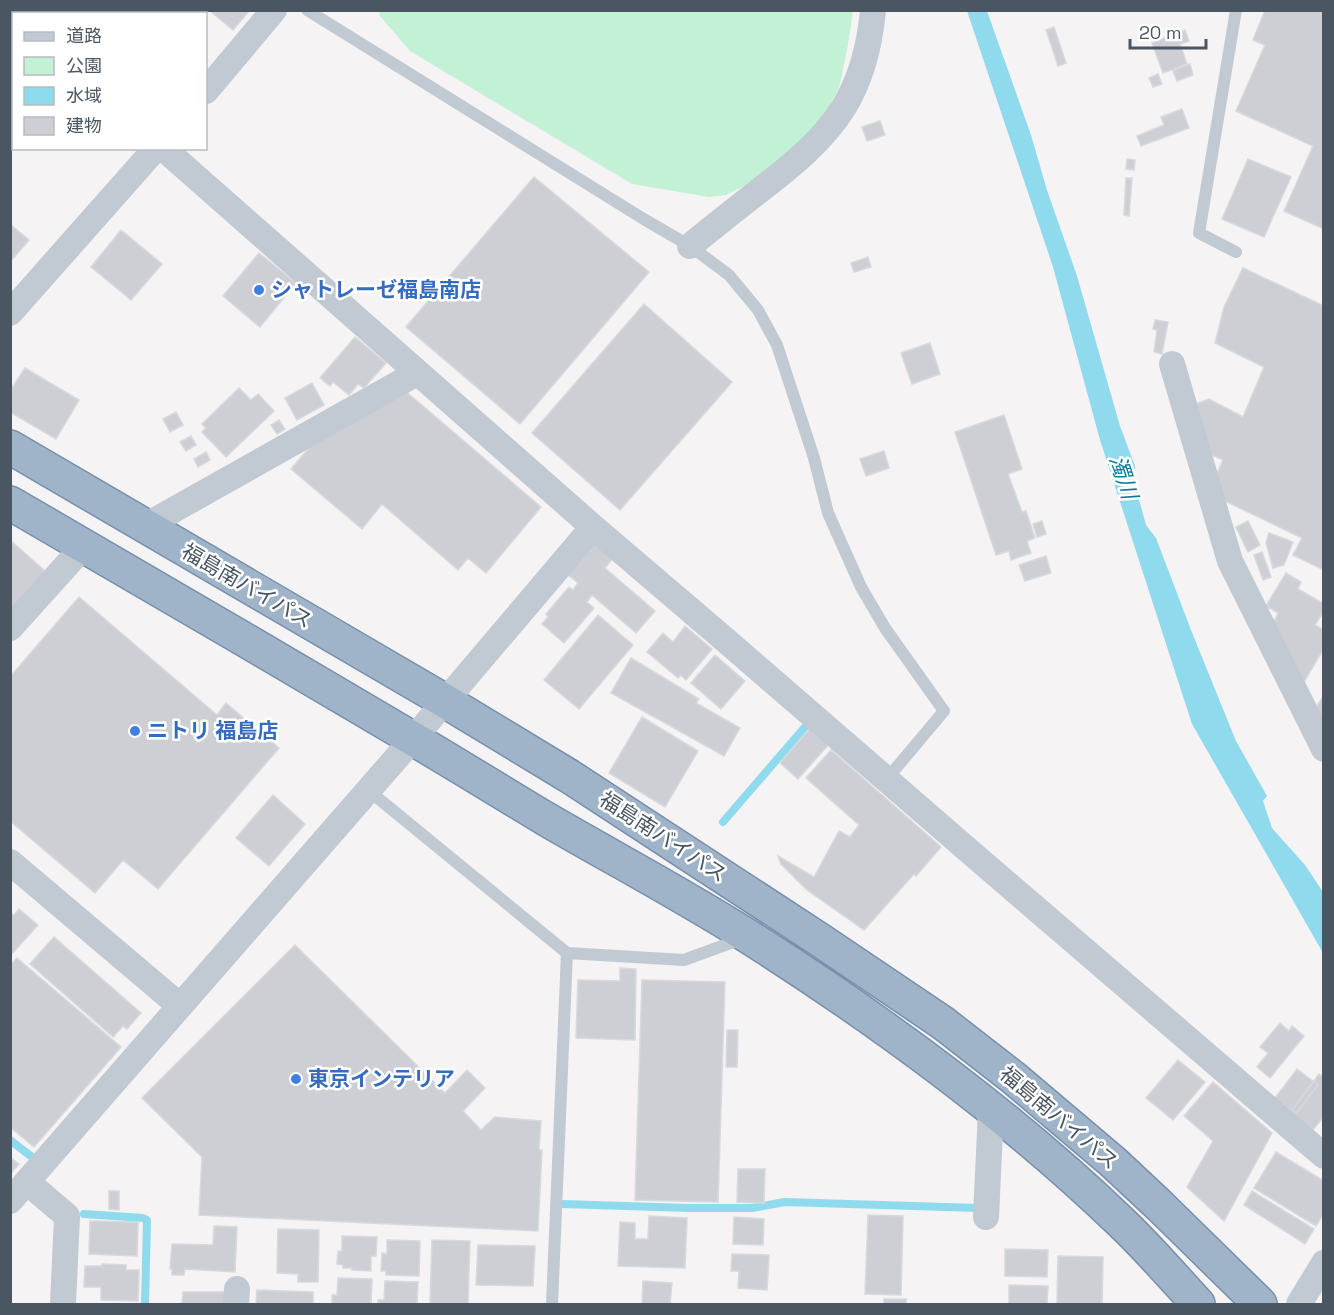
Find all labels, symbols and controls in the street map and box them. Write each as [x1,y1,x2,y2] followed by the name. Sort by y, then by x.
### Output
[12,12,207,150] legend
[1130,12,1206,50] scale bar
[1139,21,1182,44] text: 20 m
[66,24,102,47] text: 道路
[66,54,102,77] text: 公園
[66,84,102,107] text: 水域
[66,114,102,137] text: 建物
[271,276,481,303] place label: シャトレーゼ福島南店
[252,283,266,297] marker: シャトレーゼ福島南店
[1104,452,1145,504] water label: 濁川
[177,537,317,634] street label: 福島南バイパス
[147,717,278,744] place label: ニトリ 福島店
[128,724,142,738] marker: ニトリ 福島店
[594,785,732,888] street label: 福島南バイパス
[994,1060,1124,1175] street label: 福島南バイパス
[308,1065,455,1092] place label: 東京インテリア
[289,1072,303,1086] marker: 東京インテリア

